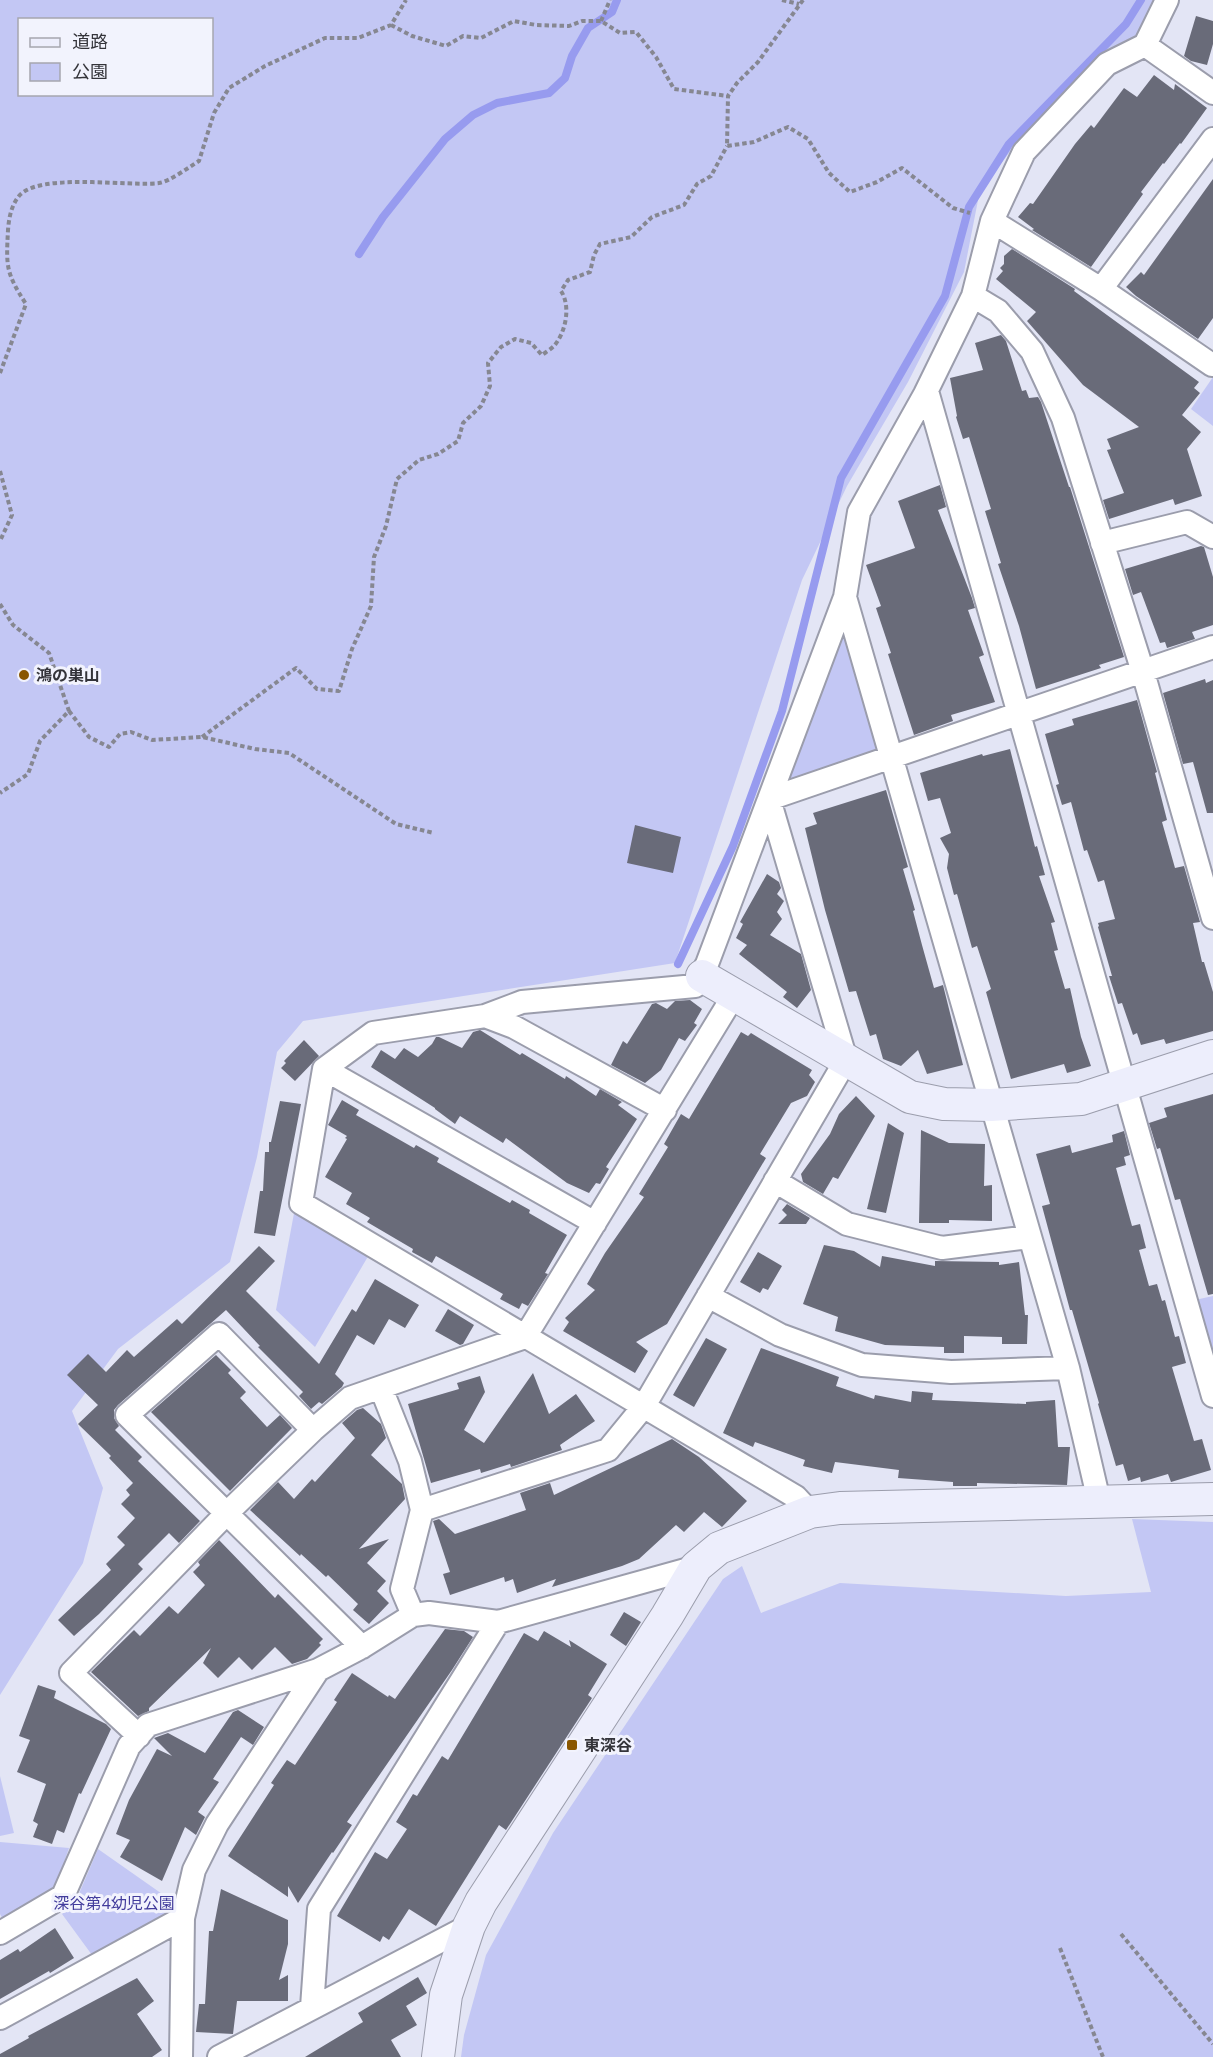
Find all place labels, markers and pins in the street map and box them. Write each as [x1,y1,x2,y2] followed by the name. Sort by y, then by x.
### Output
[36,665,100,685] place label: 鴻の巣山
[17,668,31,682] marker: 鴻の巣山
[584,1735,632,1755] place label: 東深谷
[565,1738,579,1752] marker: 東深谷

